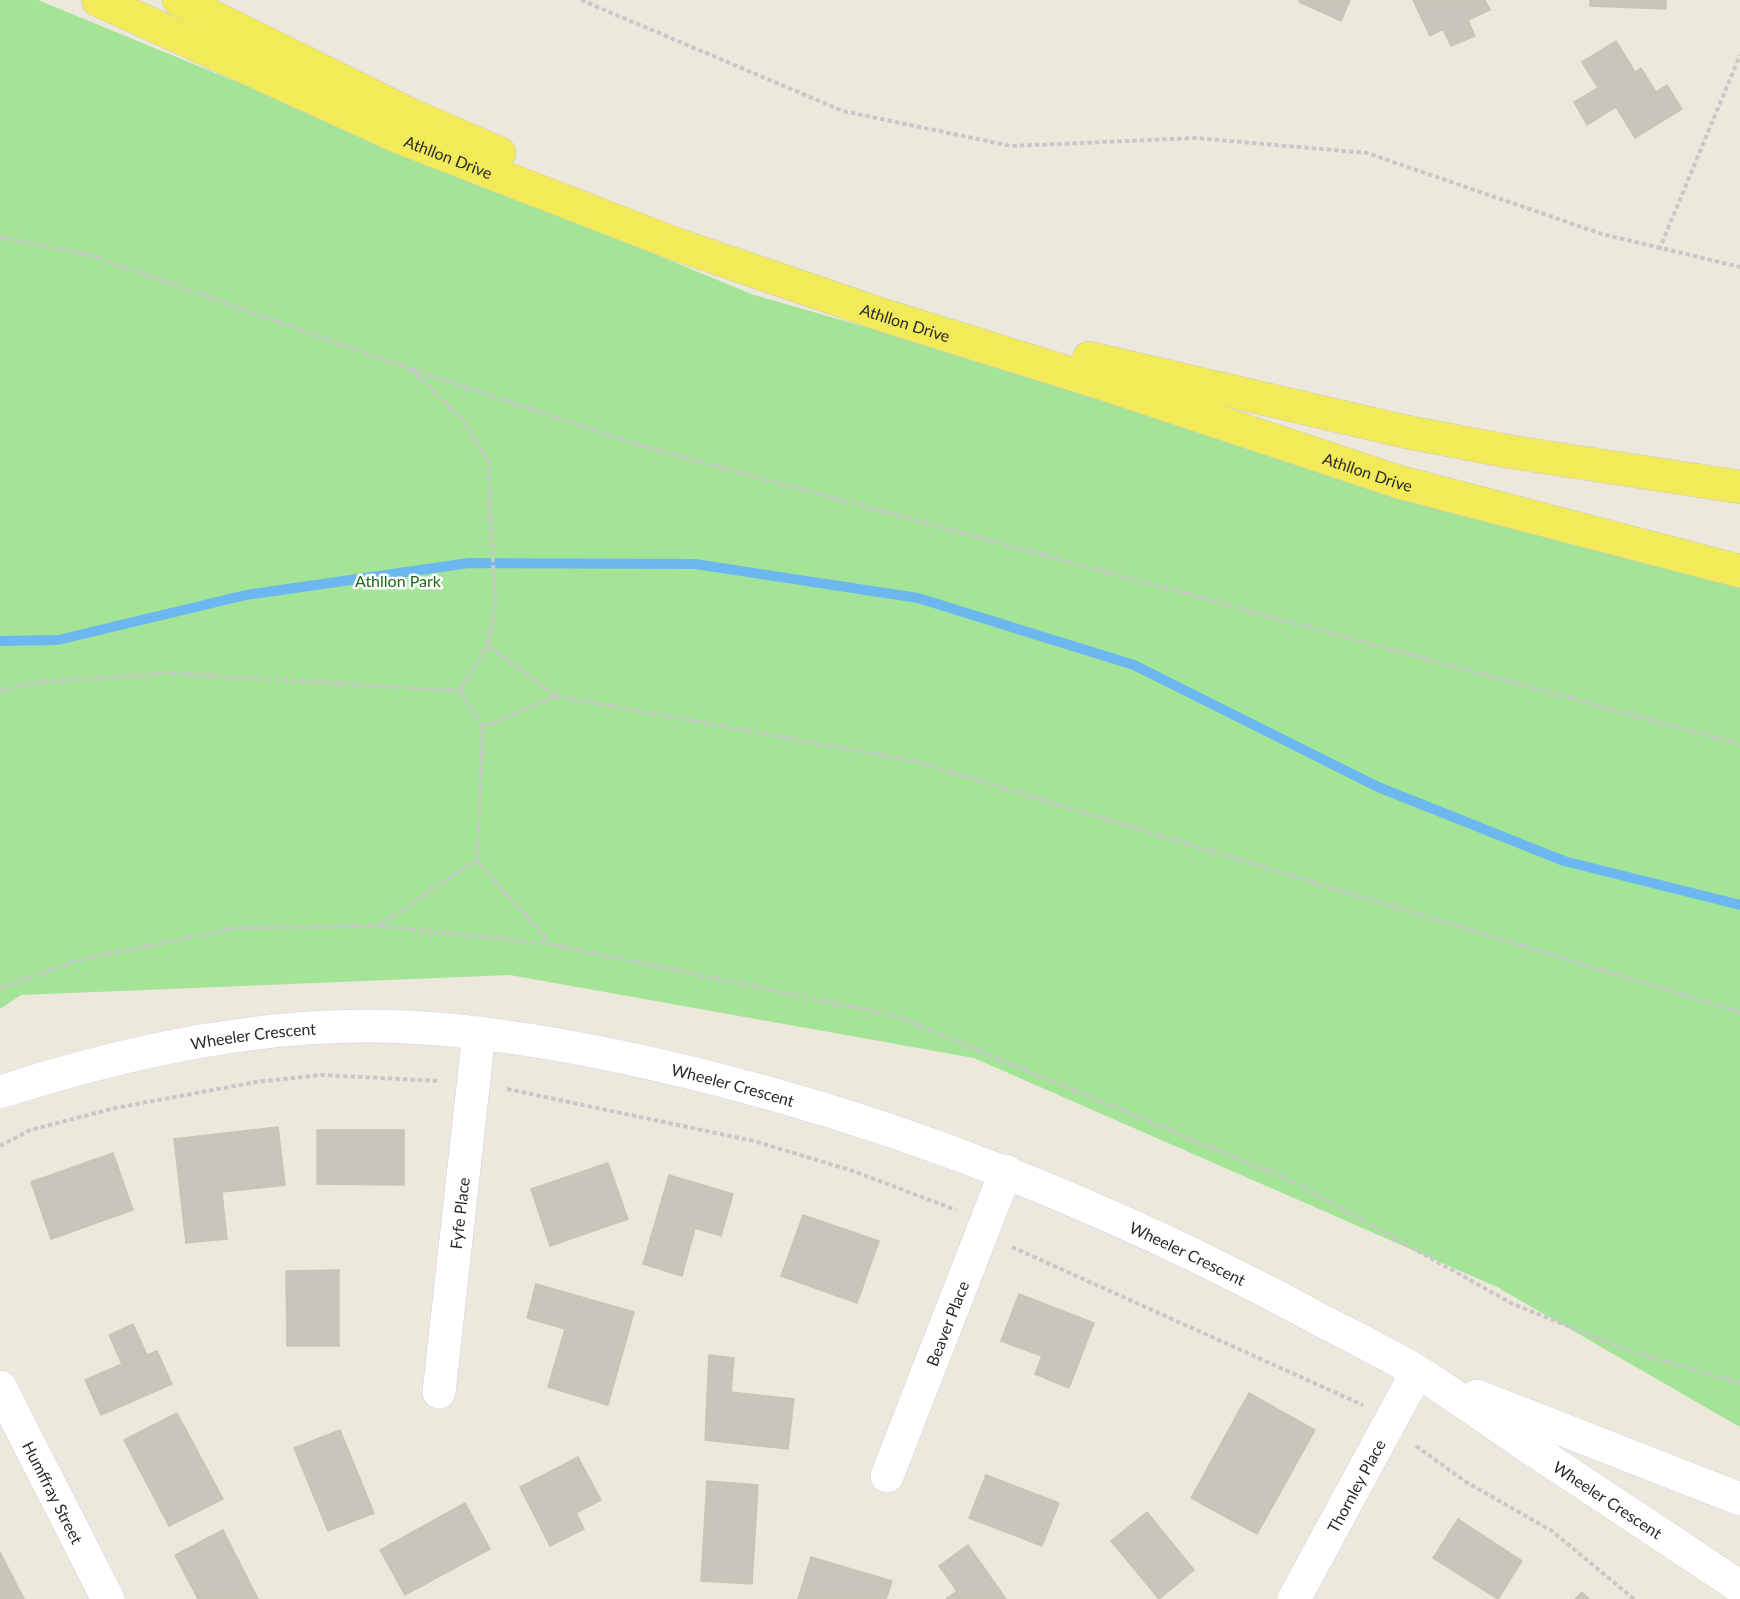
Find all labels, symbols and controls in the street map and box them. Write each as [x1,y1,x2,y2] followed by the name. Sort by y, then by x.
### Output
[402,131,495,182] street label: Athllon Drive
[858,299,953,345] street label: Athllon Drive
[1321,448,1415,495] street label: Athllon Drive
[355,571,442,590] park label: Athllon Park
[189,1018,317,1052] street label: Wheeler Crescent
[670,1059,797,1110] street label: Wheeler Crescent
[445,1176,472,1250] street label: Fyfe Place
[1127,1217,1249,1289] street label: Wheeler Crescent
[921,1278,972,1369] street label: Beaver Place
[1322,1436,1388,1536] street label: Thornley Place
[20,1438,88,1547] street label: Humffray Street
[1550,1456,1666,1542] street label: Wheeler Crescent

